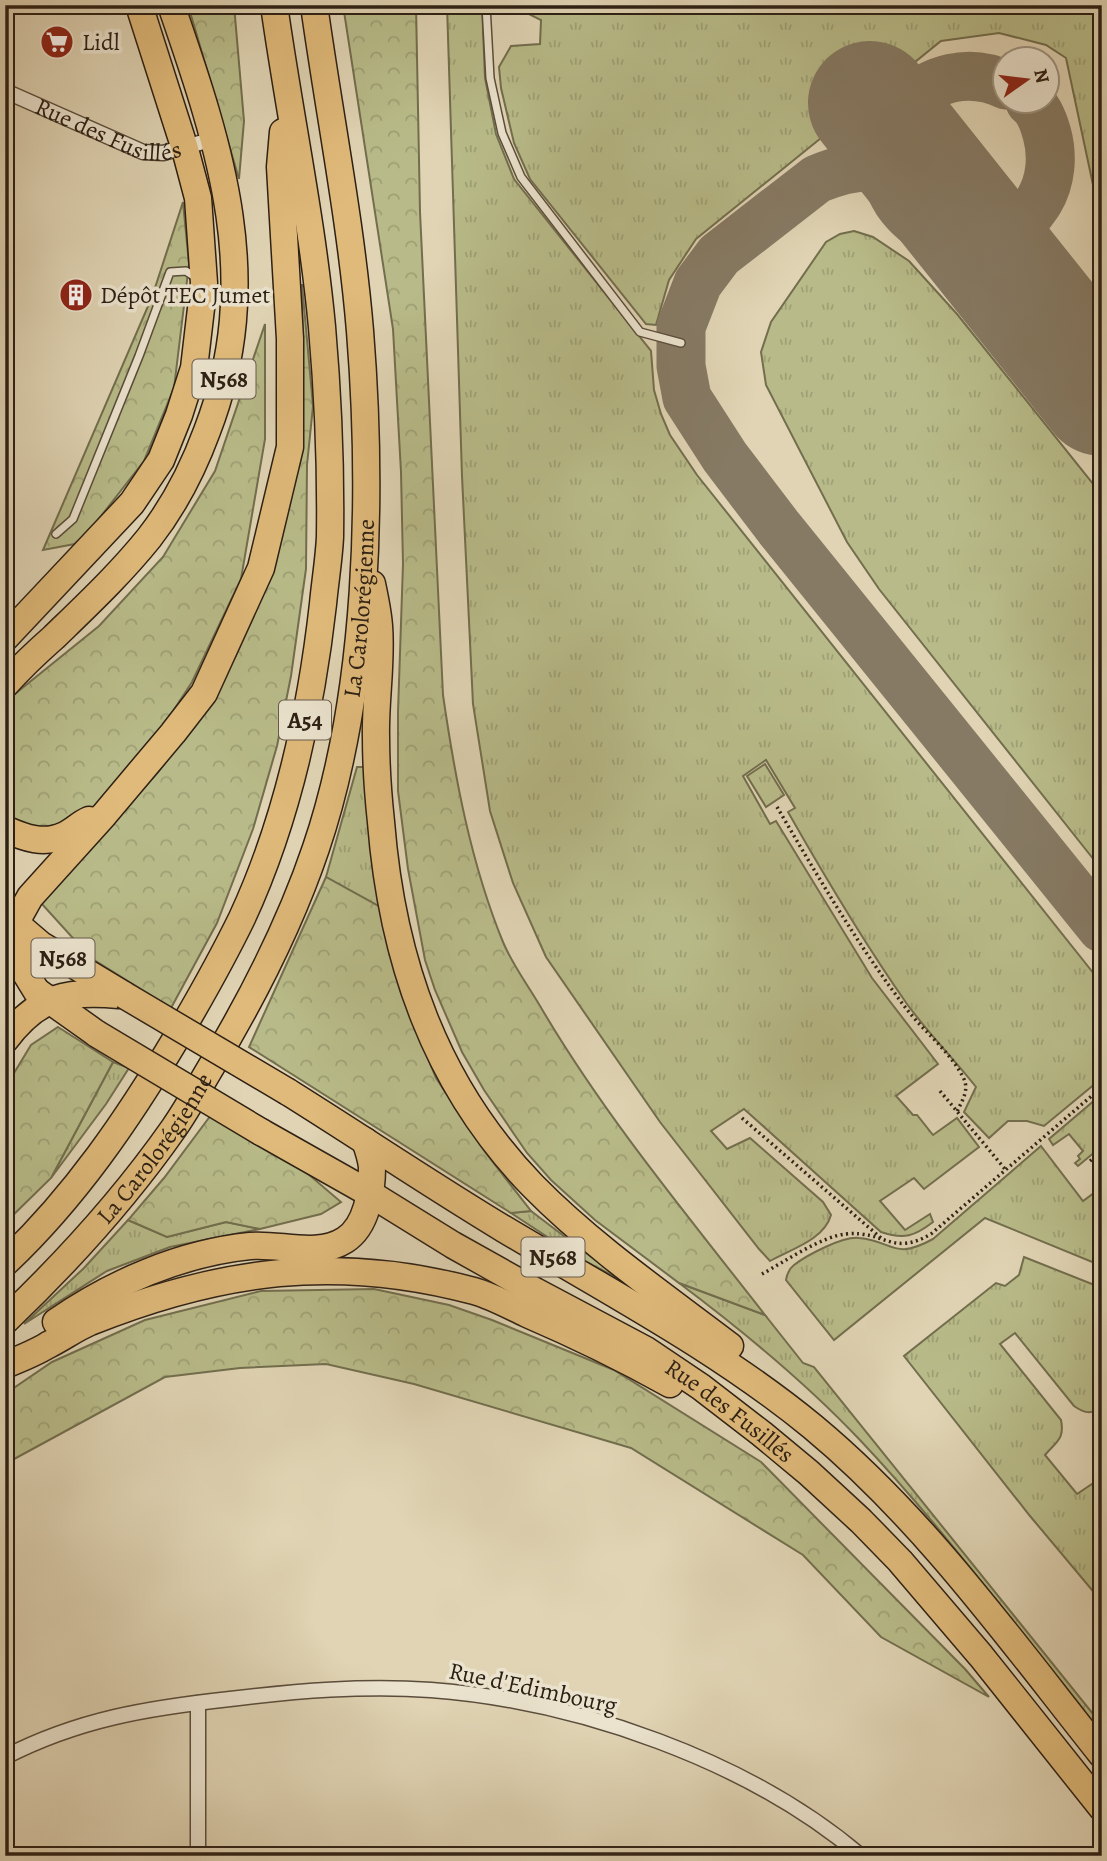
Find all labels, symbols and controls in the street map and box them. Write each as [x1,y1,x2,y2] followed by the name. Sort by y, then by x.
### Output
[38,23,76,61] supermarket icon: Lidl
[82,26,120,58] place label: Lidl
[992,46,1062,116] north arrow
[1027,66,1056,86] text: N
[30,90,185,169] street label: Rue des Fusillés
[57,276,95,314] building icon: Dépôt TEC Jumet
[100,279,270,311] place label: Dépôt TEC Jumet
[192,360,256,398] road number: N568
[336,519,382,700] street label: La Carolorégienne
[279,700,331,740] road number: A54
[32,939,94,978] road number: N568
[89,1067,220,1231] street label: La Carolorégienne
[522,1238,584,1276] road number: N568
[659,1351,801,1470] street label: Rue des Fusillés
[446,1655,620,1721] street label: Rue d'Edimbourg

